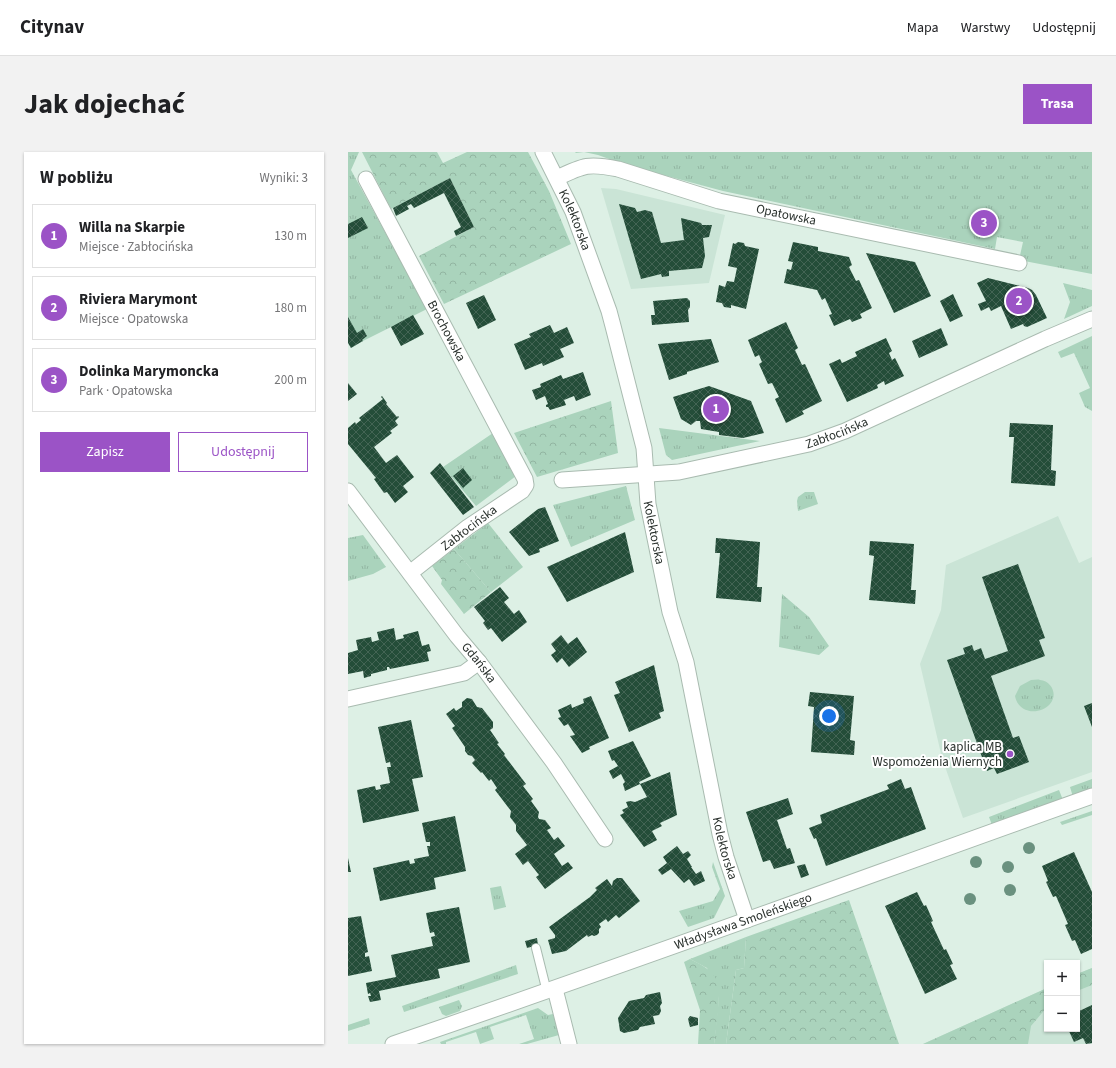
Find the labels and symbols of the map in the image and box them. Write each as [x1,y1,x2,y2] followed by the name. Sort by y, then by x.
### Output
[554,186,595,253] street label: Kolektorska
[754,200,818,230] street label: Opatowska
[971,208,997,238] pin: 3
[1006,286,1032,316] pin: 2
[423,297,470,365] street label: Brochowska
[703,394,729,424] pin: 1
[803,413,871,454] street label: Zabłocińska
[639,499,669,566] street label: Kolektorska
[437,501,501,555] street label: Zabłocińska
[457,639,501,687] street label: Gdańska
[819,706,839,726] your location
[873,738,1002,771] place label: kaplica MB Wspomożenia Wiernych
[1005,749,1015,759] marker: kaplica MB Wspomożenia Wiernych
[708,815,742,882] street label: Kolektorska
[672,888,814,954] street label: Władysława Smoleńskiego

